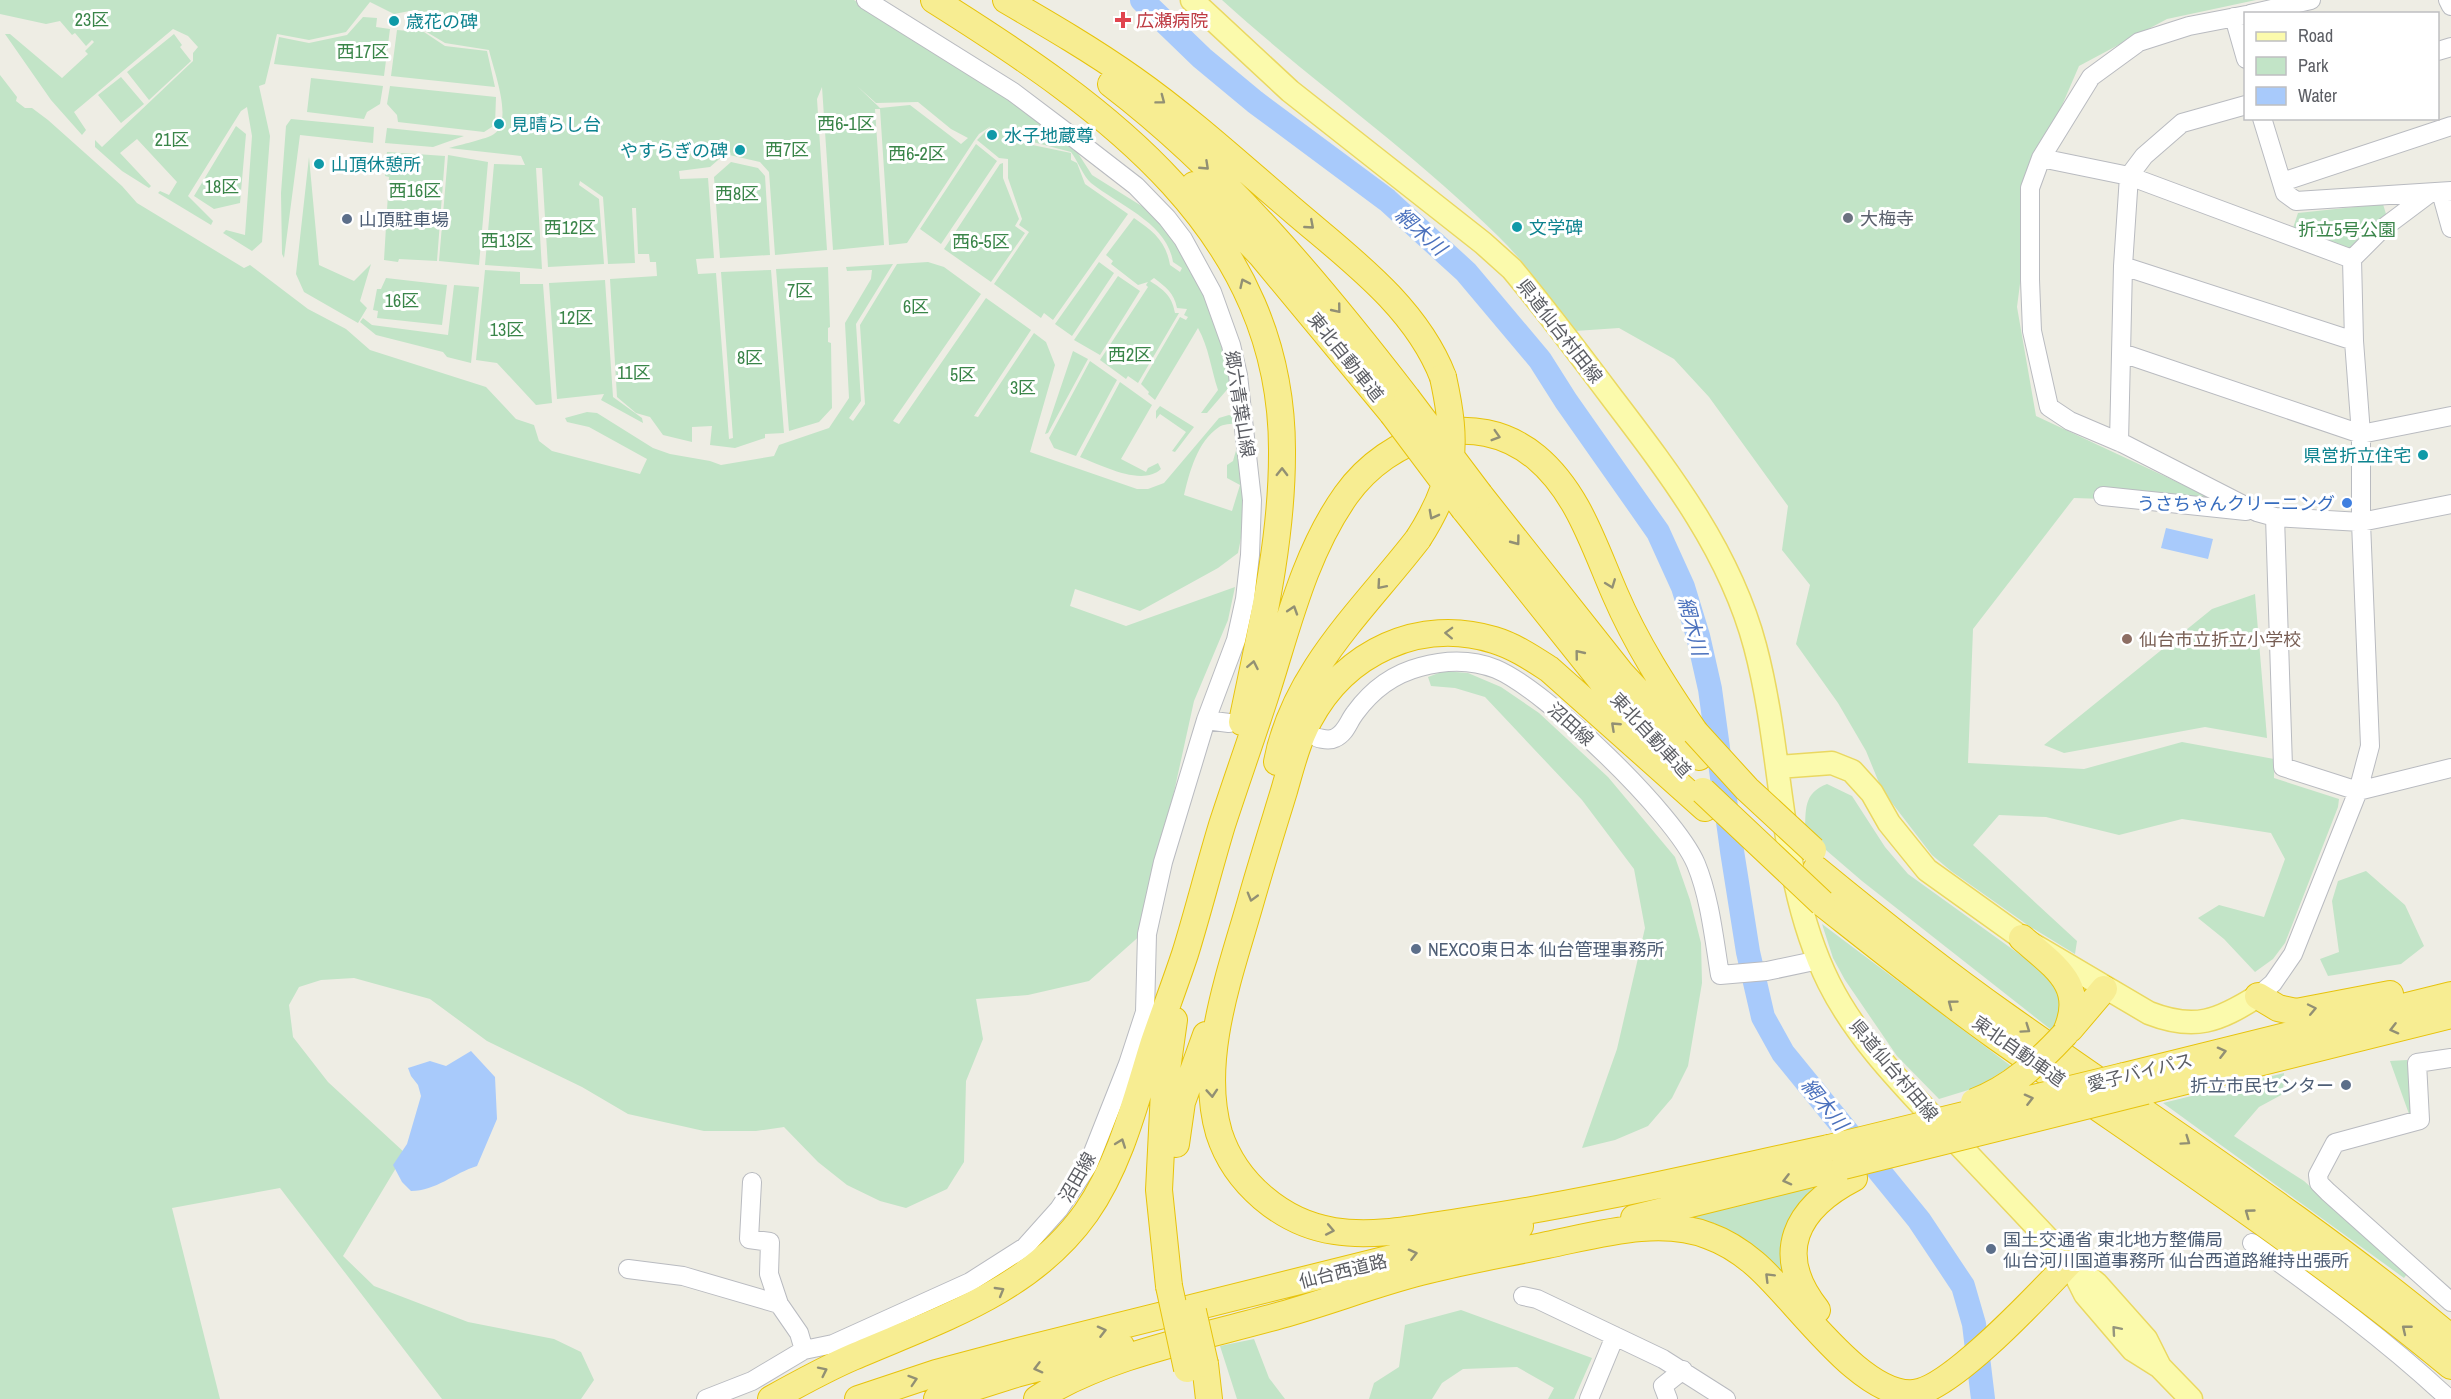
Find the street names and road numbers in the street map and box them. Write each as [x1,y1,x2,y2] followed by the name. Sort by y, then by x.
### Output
[1511,274,1609,388] street label: 県道仙台村田線
[1302,307,1390,407] street label: 東北自動車道
[1219,349,1261,459] street label: 郷六青葉山線
[1605,687,1697,783] street label: 東北自動車道
[1543,697,1599,751] street label: 沼田線
[1968,1010,2070,1092] street label: 東北自動車道
[1844,1014,1944,1126] street label: 県道仙台村田線
[2085,1047,2195,1097] street label: 愛子バイパス
[1053,1147,1101,1207] street label: 沼田線
[1296,1248,1390,1294] street label: 仙台西道路

